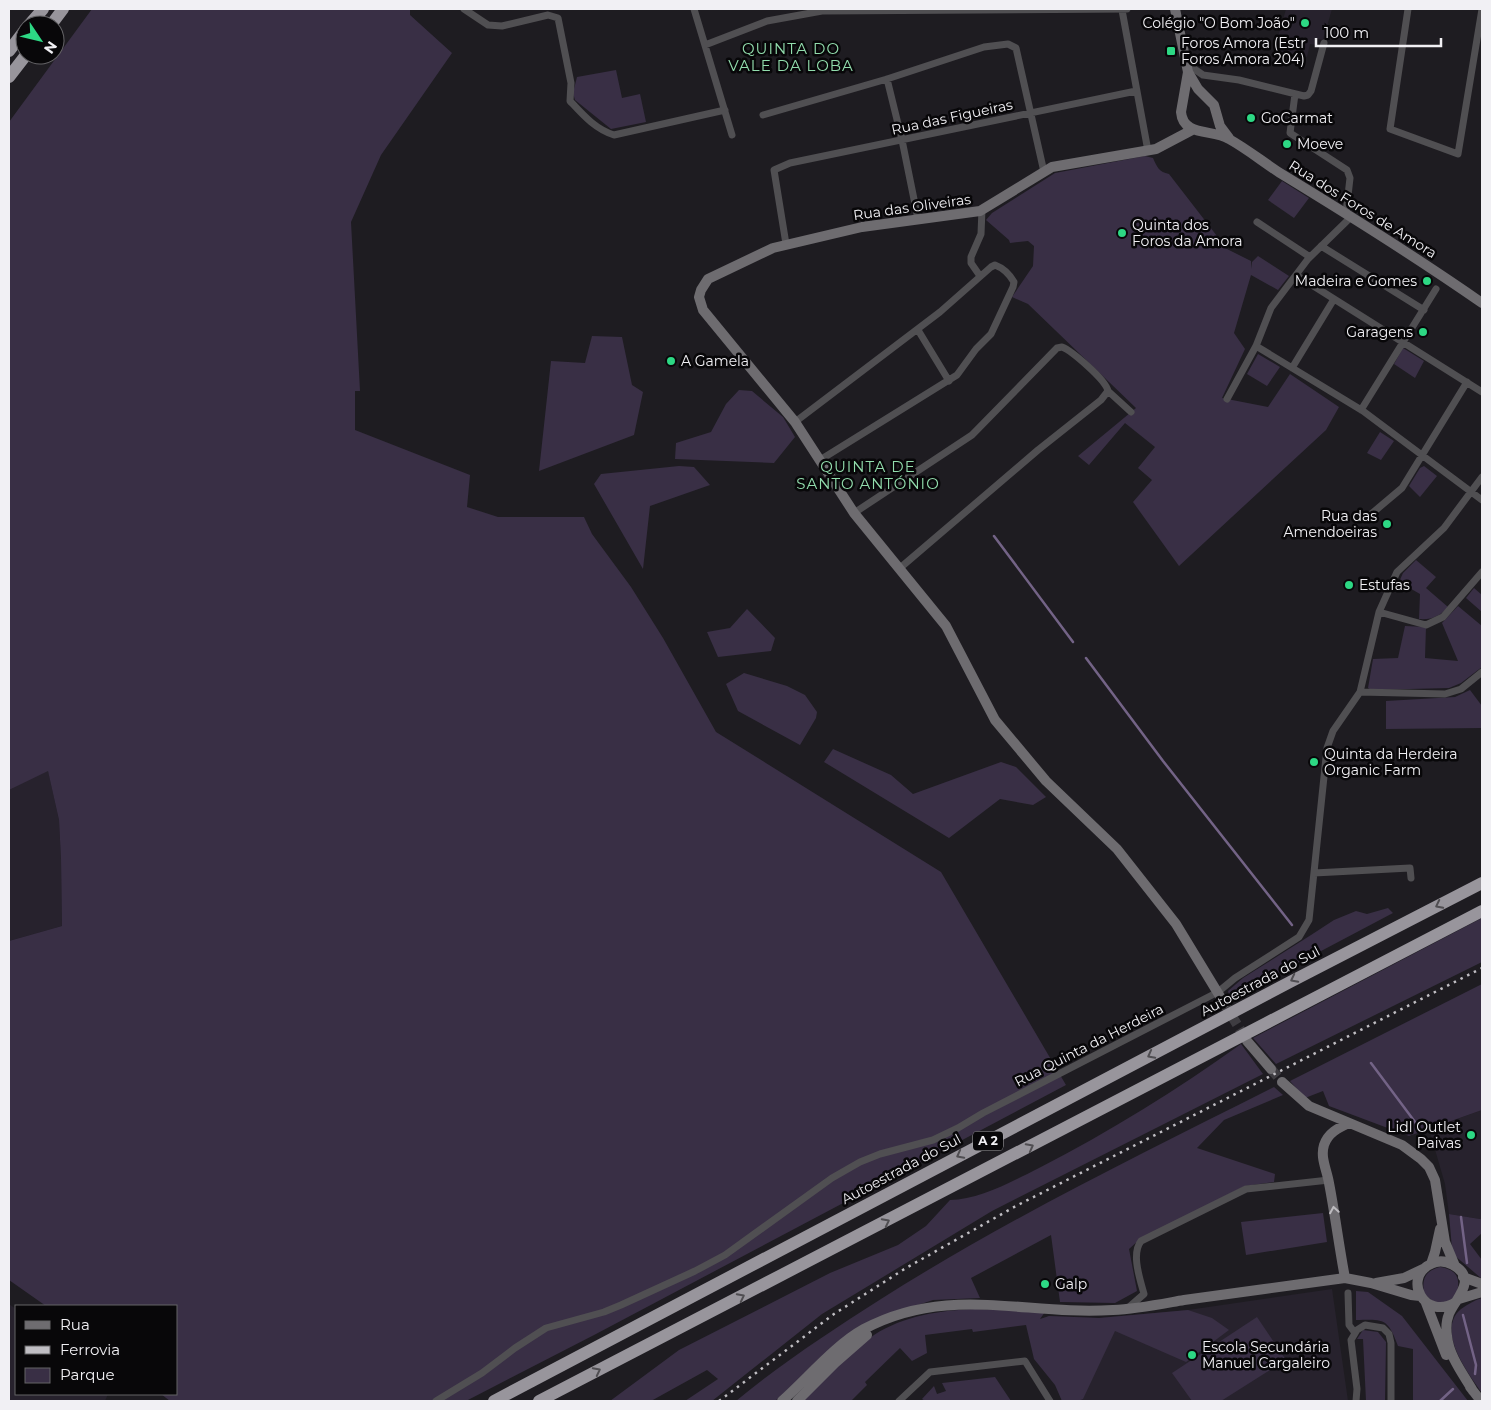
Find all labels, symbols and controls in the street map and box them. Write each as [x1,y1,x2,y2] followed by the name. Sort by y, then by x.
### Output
[1143,14,1295,32] place label: Colégio "O Bom João"
[15,15,65,65] north arrow
[1316,15,1441,47] scale bar
[1299,17,1311,29] marker: Colégio "O Bom João"
[1324,23,1369,42] text: 100 m
[1181,34,1306,68] place label: Foros Amora (Estr Foros Amora 204)
[40,38,61,57] text: N
[728,39,854,75] district label: QUINTA DO VALE DA LOBA
[1165,45,1177,57] marker: Foros Amora (Estr Foros Amora 204)
[890,95,1015,139] street label: Rua das Figueiras
[1261,109,1333,127] place label: GoCarmat
[1245,112,1257,124] marker: GoCarmat
[1297,135,1343,153] place label: Moeve
[1281,138,1293,150] marker: Moeve
[1286,156,1440,262] street label: Rua dos Foros de Amora
[852,190,972,224] street label: Rua das Oliveiras
[1132,216,1243,250] place label: Quinta dos Foros da Amora
[1116,227,1128,239] marker: Quinta dos Foros da Amora
[1295,272,1417,290] place label: Madeira e Gomes
[1421,275,1433,287] marker: Madeira e Gomes
[1346,323,1413,341] place label: Garagens
[1417,326,1429,338] marker: Garagens
[681,352,749,370] place label: A Gamela
[665,355,677,367] marker: A Gamela
[796,457,940,493] district label: QUINTA DE SANTO ANTÓNIO
[1284,507,1377,541] place label: Rua das Amendoeiras
[1381,518,1393,530] marker: Rua das Amendoeiras
[1359,576,1410,594] place label: Estufas
[1343,579,1355,591] marker: Estufas
[1324,745,1457,779] place label: Quinta da Herdeira Organic Farm
[1308,756,1320,768] marker: Quinta da Herdeira Organic Farm
[1435,899,1444,909] one-way arrow
[1197,942,1323,1020] street label: Autoestrada do Sul
[1291,973,1300,983] one-way arrow
[1011,1000,1167,1090] street label: Rua Quinta da Herdeira
[1147,1049,1156,1059] one-way arrow
[1387,1118,1461,1152] place label: Lidl Outlet Paivas
[1465,1129,1477,1141] marker: Lidl Outlet Paivas
[838,1130,964,1208] street label: Autoestrada do Sul
[973,1132,1003,1150] road number: A 2
[1024,1143,1033,1153] one-way arrow
[957,1149,966,1159] one-way arrow
[1329,1206,1339,1215] one-way arrow
[880,1218,889,1228] one-way arrow
[1055,1275,1087,1293] place label: Galp
[1039,1278,1051,1290] marker: Galp
[736,1293,745,1303] one-way arrow
[15,1305,178,1395] legend
[60,1315,90,1334] text: Rua
[1202,1338,1330,1372] place label: Escola Secundária Manuel Cargaleiro
[60,1340,120,1359] text: Ferrovia
[1186,1349,1198,1361] marker: Escola Secundária Manuel Cargaleiro
[60,1365,115,1384] text: Parque
[592,1367,601,1377] one-way arrow

